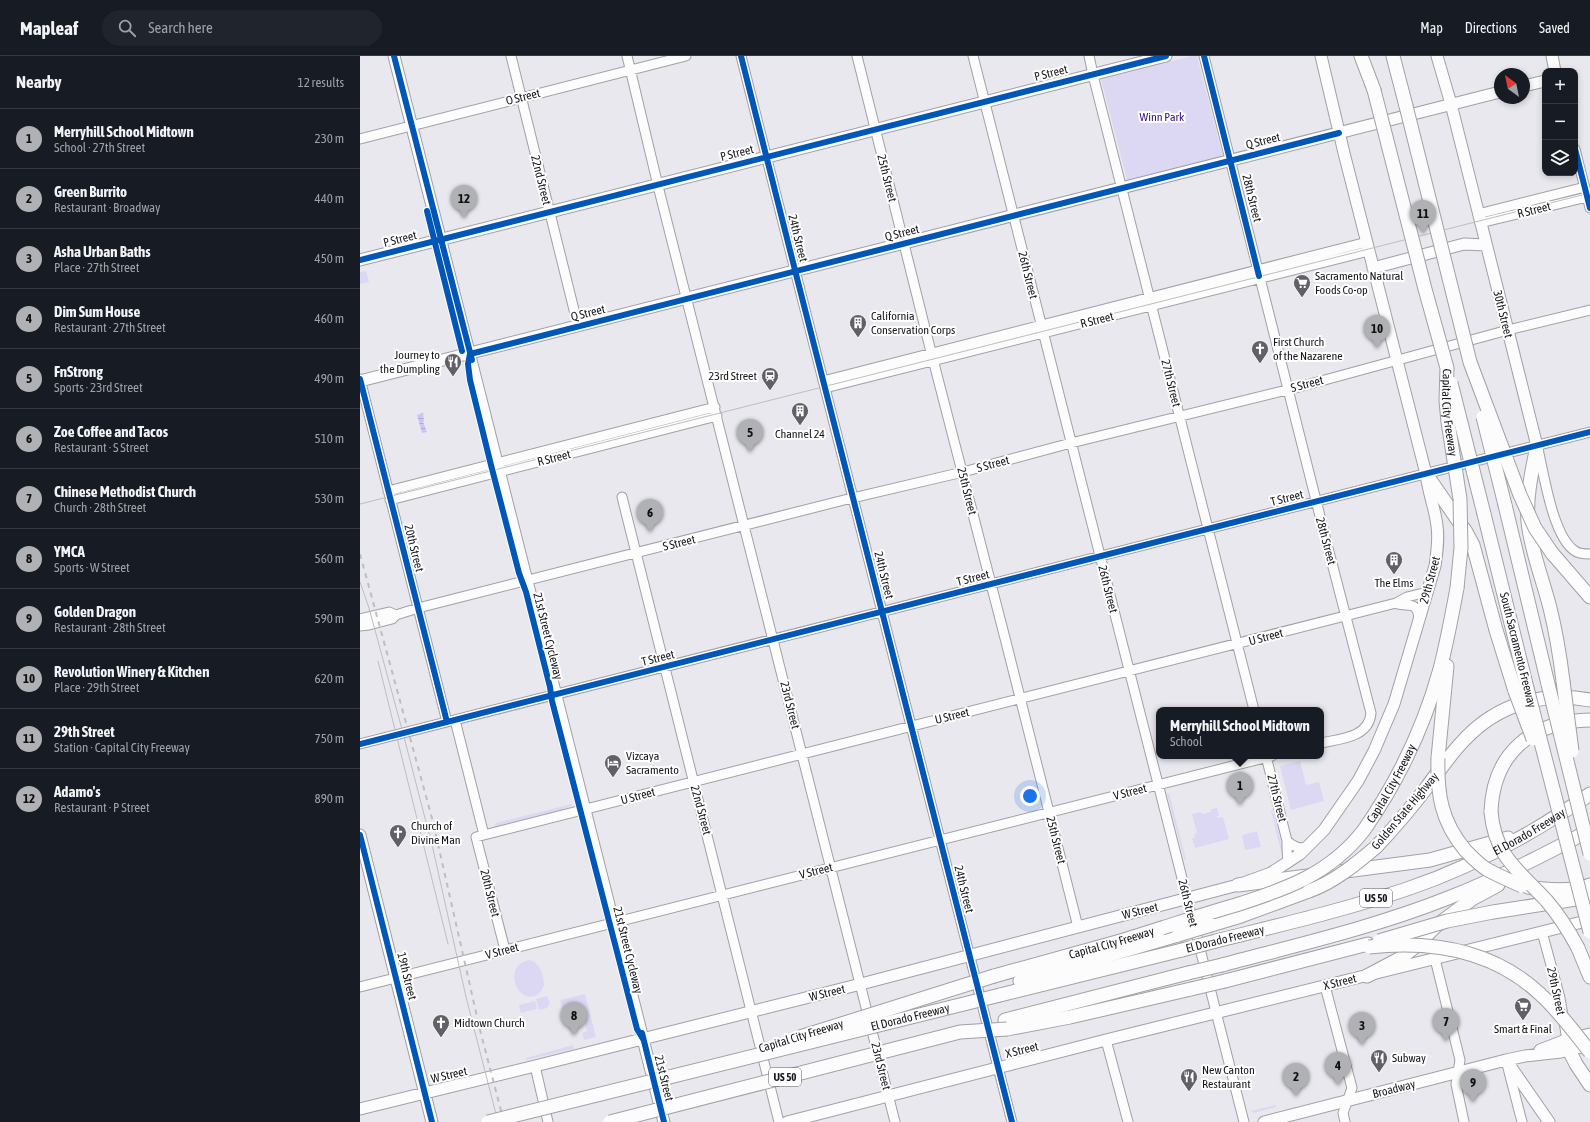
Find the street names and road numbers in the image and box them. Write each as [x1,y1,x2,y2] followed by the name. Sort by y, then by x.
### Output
[1033,62,1070,84] street label: P Street
[504,86,542,108] street label: O Street
[1244,130,1282,152] street label: Q Street
[719,142,756,164] street label: P Street
[874,153,900,204] street label: 25th Street
[528,154,554,207] street label: 22nd Street
[1239,173,1265,224] street label: 28th Street
[1516,199,1553,221] street label: R Street
[785,213,811,264] street label: 24th Street
[883,222,921,244] street label: Q Street
[382,228,419,250] street label: P Street
[1015,250,1041,301] street label: 26th Street
[1490,289,1516,340] street label: 30th Street
[569,302,607,324] street label: Q Street
[1079,309,1116,331] street label: R Street
[1158,358,1184,409] street label: 27th Street
[1439,368,1460,457] street label: Capital City Freeway
[1289,373,1325,395] street label: S Street
[536,447,573,469] street label: R Street
[975,453,1011,475] street label: S Street
[954,466,980,517] street label: 25th Street
[1269,487,1305,509] street label: T Street
[1313,516,1339,567] street label: 28th Street
[401,523,427,574] street label: 20th Street
[661,532,697,554] street label: S Street
[871,550,897,601] street label: 24th Street
[1417,554,1443,605] street label: 29th Street
[1095,564,1121,615] street label: 26th Street
[955,567,991,589] street label: T Street
[530,591,566,681] street label: 21st Street Cycleway
[1497,591,1539,709] street label: South Sacramento Freeway
[1247,626,1285,648] street label: U Street
[640,647,676,669] street label: T Street
[777,680,803,731] street label: 23rd Street
[933,705,971,727] street label: U Street
[1364,742,1419,826] street label: Capital City Freeway
[1369,770,1441,852] street label: Golden State Highway
[1264,773,1290,824] street label: 27th Street
[1112,781,1149,803] street label: V Street
[688,784,714,837] street label: 22nd Street
[619,785,657,807] street label: U Street
[1491,806,1568,858] street label: El Dorado Freeway
[1043,815,1069,866] street label: 25th Street
[798,860,835,882] street label: V Street
[951,864,977,915] street label: 24th Street
[477,868,503,919] street label: 20th Street
[1175,878,1201,929] street label: 26th Street
[1360,889,1392,907] road number: US 50
[1121,900,1160,922] street label: W Street
[610,905,646,995] street label: 21st Street Cycleway
[1184,922,1266,956] street label: El Dorado Freeway
[1067,924,1156,962] street label: Capital City Freeway
[484,940,521,962] street label: V Street
[394,951,420,1002] street label: 19th Street
[1544,966,1568,1017] street label: 29th Street
[1322,971,1358,993] street label: X Street
[808,982,847,1004] street label: W Street
[869,1001,951,1034] street label: El Dorado Freeway
[757,1016,845,1056] street label: Capital City Freeway
[1004,1039,1040,1061] street label: X Street
[868,1041,894,1092] street label: 23rd Street
[652,1054,677,1103] street label: 21st Street
[430,1064,469,1086] street label: W Street
[769,1068,801,1086] road number: US 50
[1371,1077,1417,1101] street label: Broadway

